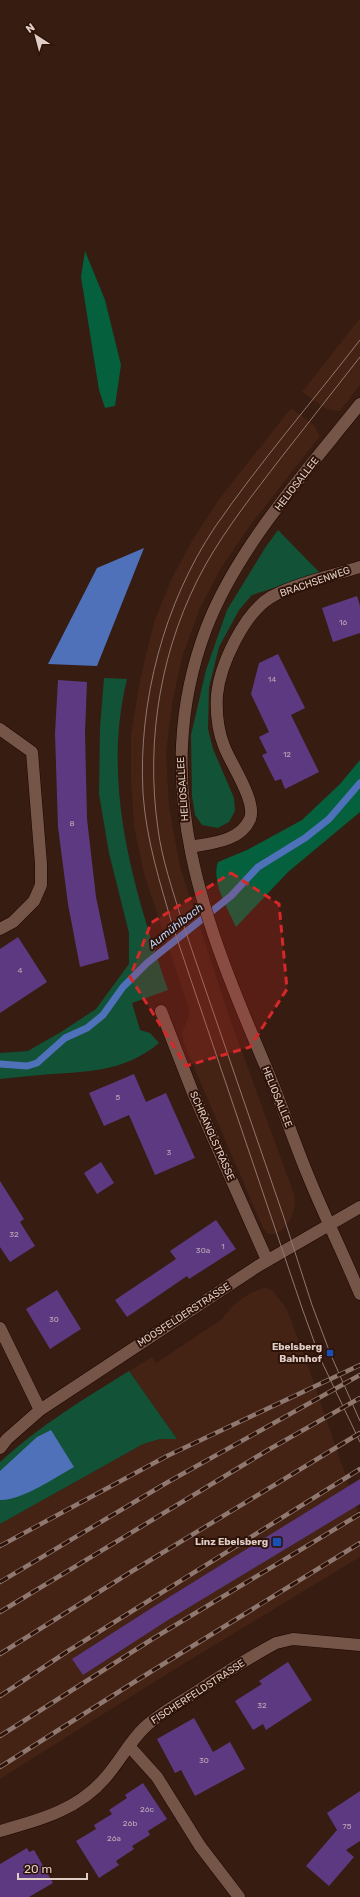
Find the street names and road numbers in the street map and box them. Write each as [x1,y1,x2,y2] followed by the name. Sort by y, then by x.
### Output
[272,455,322,513] street label: HELIOSALLEE
[278,564,352,600] street label: BRACHSENWEG
[175,756,191,822] street label: HELIOSALLEE
[259,1065,295,1129] street label: HELIOSALLEE
[187,1090,237,1182] street label: SCHRANGLSTRASSE
[135,1280,233,1350] street label: MOOSFELDERSTRASSE
[149,1657,247,1727] street label: FISCHERFELDSTRASSE

